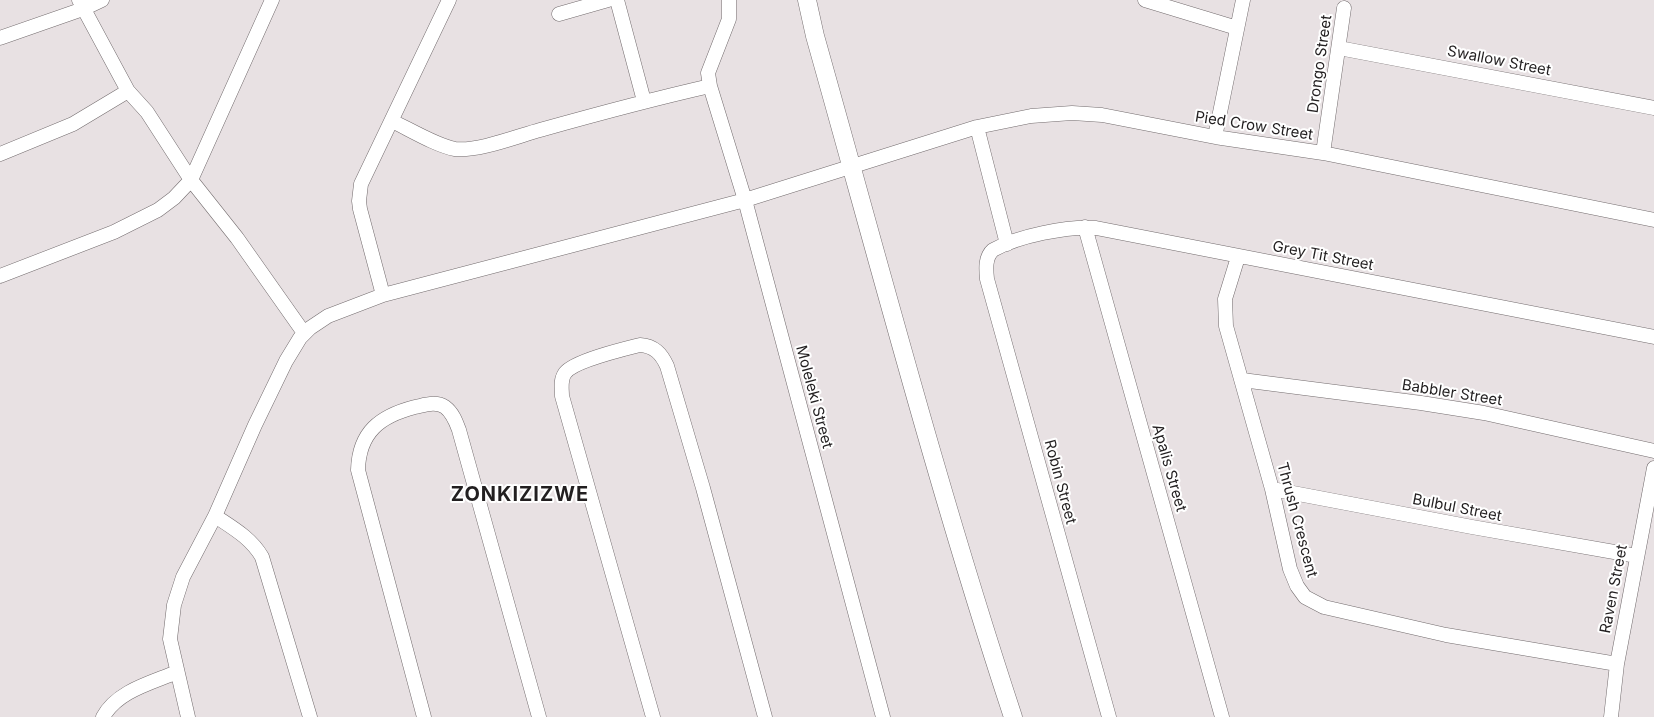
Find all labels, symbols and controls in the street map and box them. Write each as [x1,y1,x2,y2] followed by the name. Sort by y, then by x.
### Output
[1304,14,1336,114] street label: Drongo Street
[1446,42,1552,80] street label: Swallow Street
[1194,108,1314,144] street label: Pied Crow Street
[1271,237,1375,275] street label: Grey Tit Street
[792,344,836,450] street label: Moleleki Street
[1401,376,1503,410] street label: Babbler Street
[1148,422,1190,514] street label: Apalis Street
[1040,438,1080,526] street label: Robin Street
[1273,461,1321,579] street label: Thrush Crescent
[450,483,590,507] district label: ZONKIZIZWE
[1411,491,1503,525] street label: Bulbul Street
[1597,543,1631,635] street label: Raven Street

